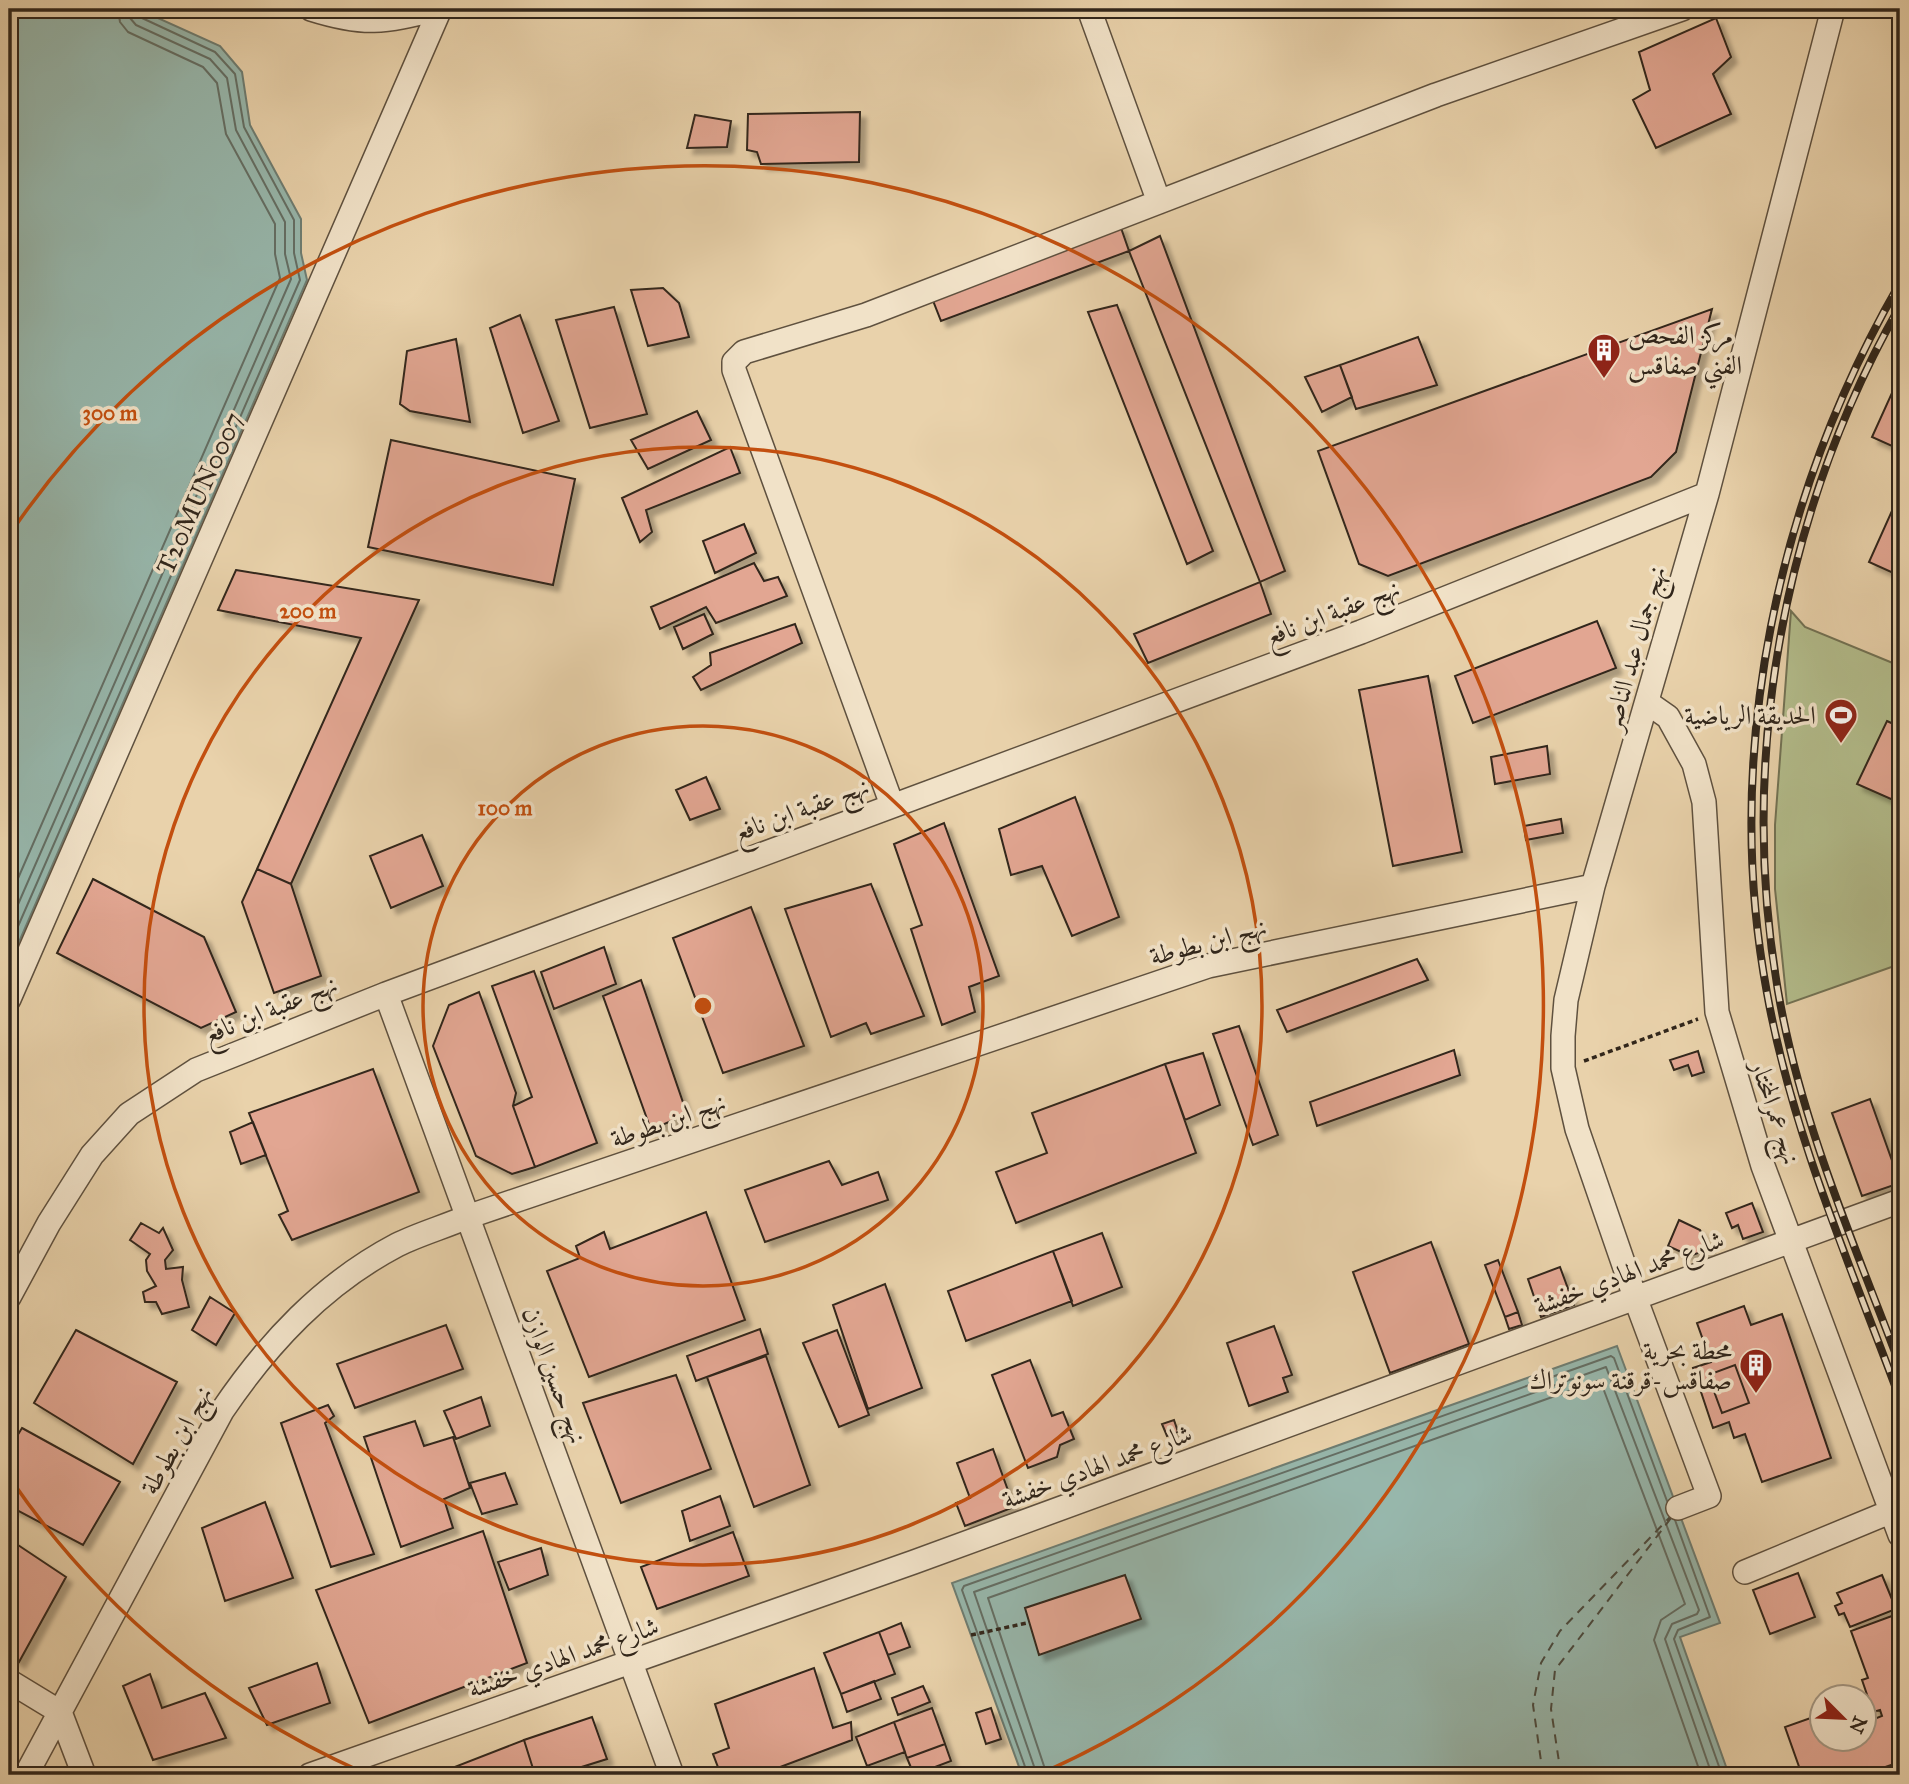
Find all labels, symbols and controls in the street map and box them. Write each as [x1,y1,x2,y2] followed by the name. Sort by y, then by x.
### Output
[1628,319,1742,389] place label: مركز الفحص الفني صفاقس
[1585,331,1623,380] building icon: مركز الفحص الفني صفاقس
[82,400,138,426] text: 300 m
[149,407,249,579] street label: T20MUN0007
[1594,562,1680,739] street label: نهج جمال عبد الناصر
[1260,572,1407,660] street label: نهج عقبة ابن نافع
[280,598,337,624] text: 200 m
[1822,696,1860,745] sports icon: الحديقة الرياضية
[1684,699,1816,731] place label: الحديقة الرياضية
[729,770,876,856] street label: نهج عقبة ابن نافع
[478,795,533,821] text: 100 m
[1146,910,1272,980] street label: نهج ابن بطوطة
[198,968,345,1058] street label: نهج عقبة ابن نافع
[691,994,715,1018] centre of rings
[1736,1053,1808,1171] street label: نهج عمرالمختار
[606,1085,732,1162] street label: نهج ابن بطوطة
[1530,1223,1730,1327] street label: شارع محمد الهادي خفشة
[508,1302,595,1451] street label: نهج حسين الوازن
[1529,1334,1732,1398] place label: محطة بحرية صفاقس-قرقنة سونوتراك
[1737,1346,1775,1395] building icon: محطة بحرية صفاقس-قرقنة سونوتراك
[133,1380,226,1504] street label: نهج ابن بطوطة
[998,1417,1198,1521] street label: شارع محمد الهادي خفشة
[463,1609,665,1710] street label: شارع محمد الهادي خفشة
[1808,1682,1878,1752] north arrow
[1844,1713,1872,1737] text: N

